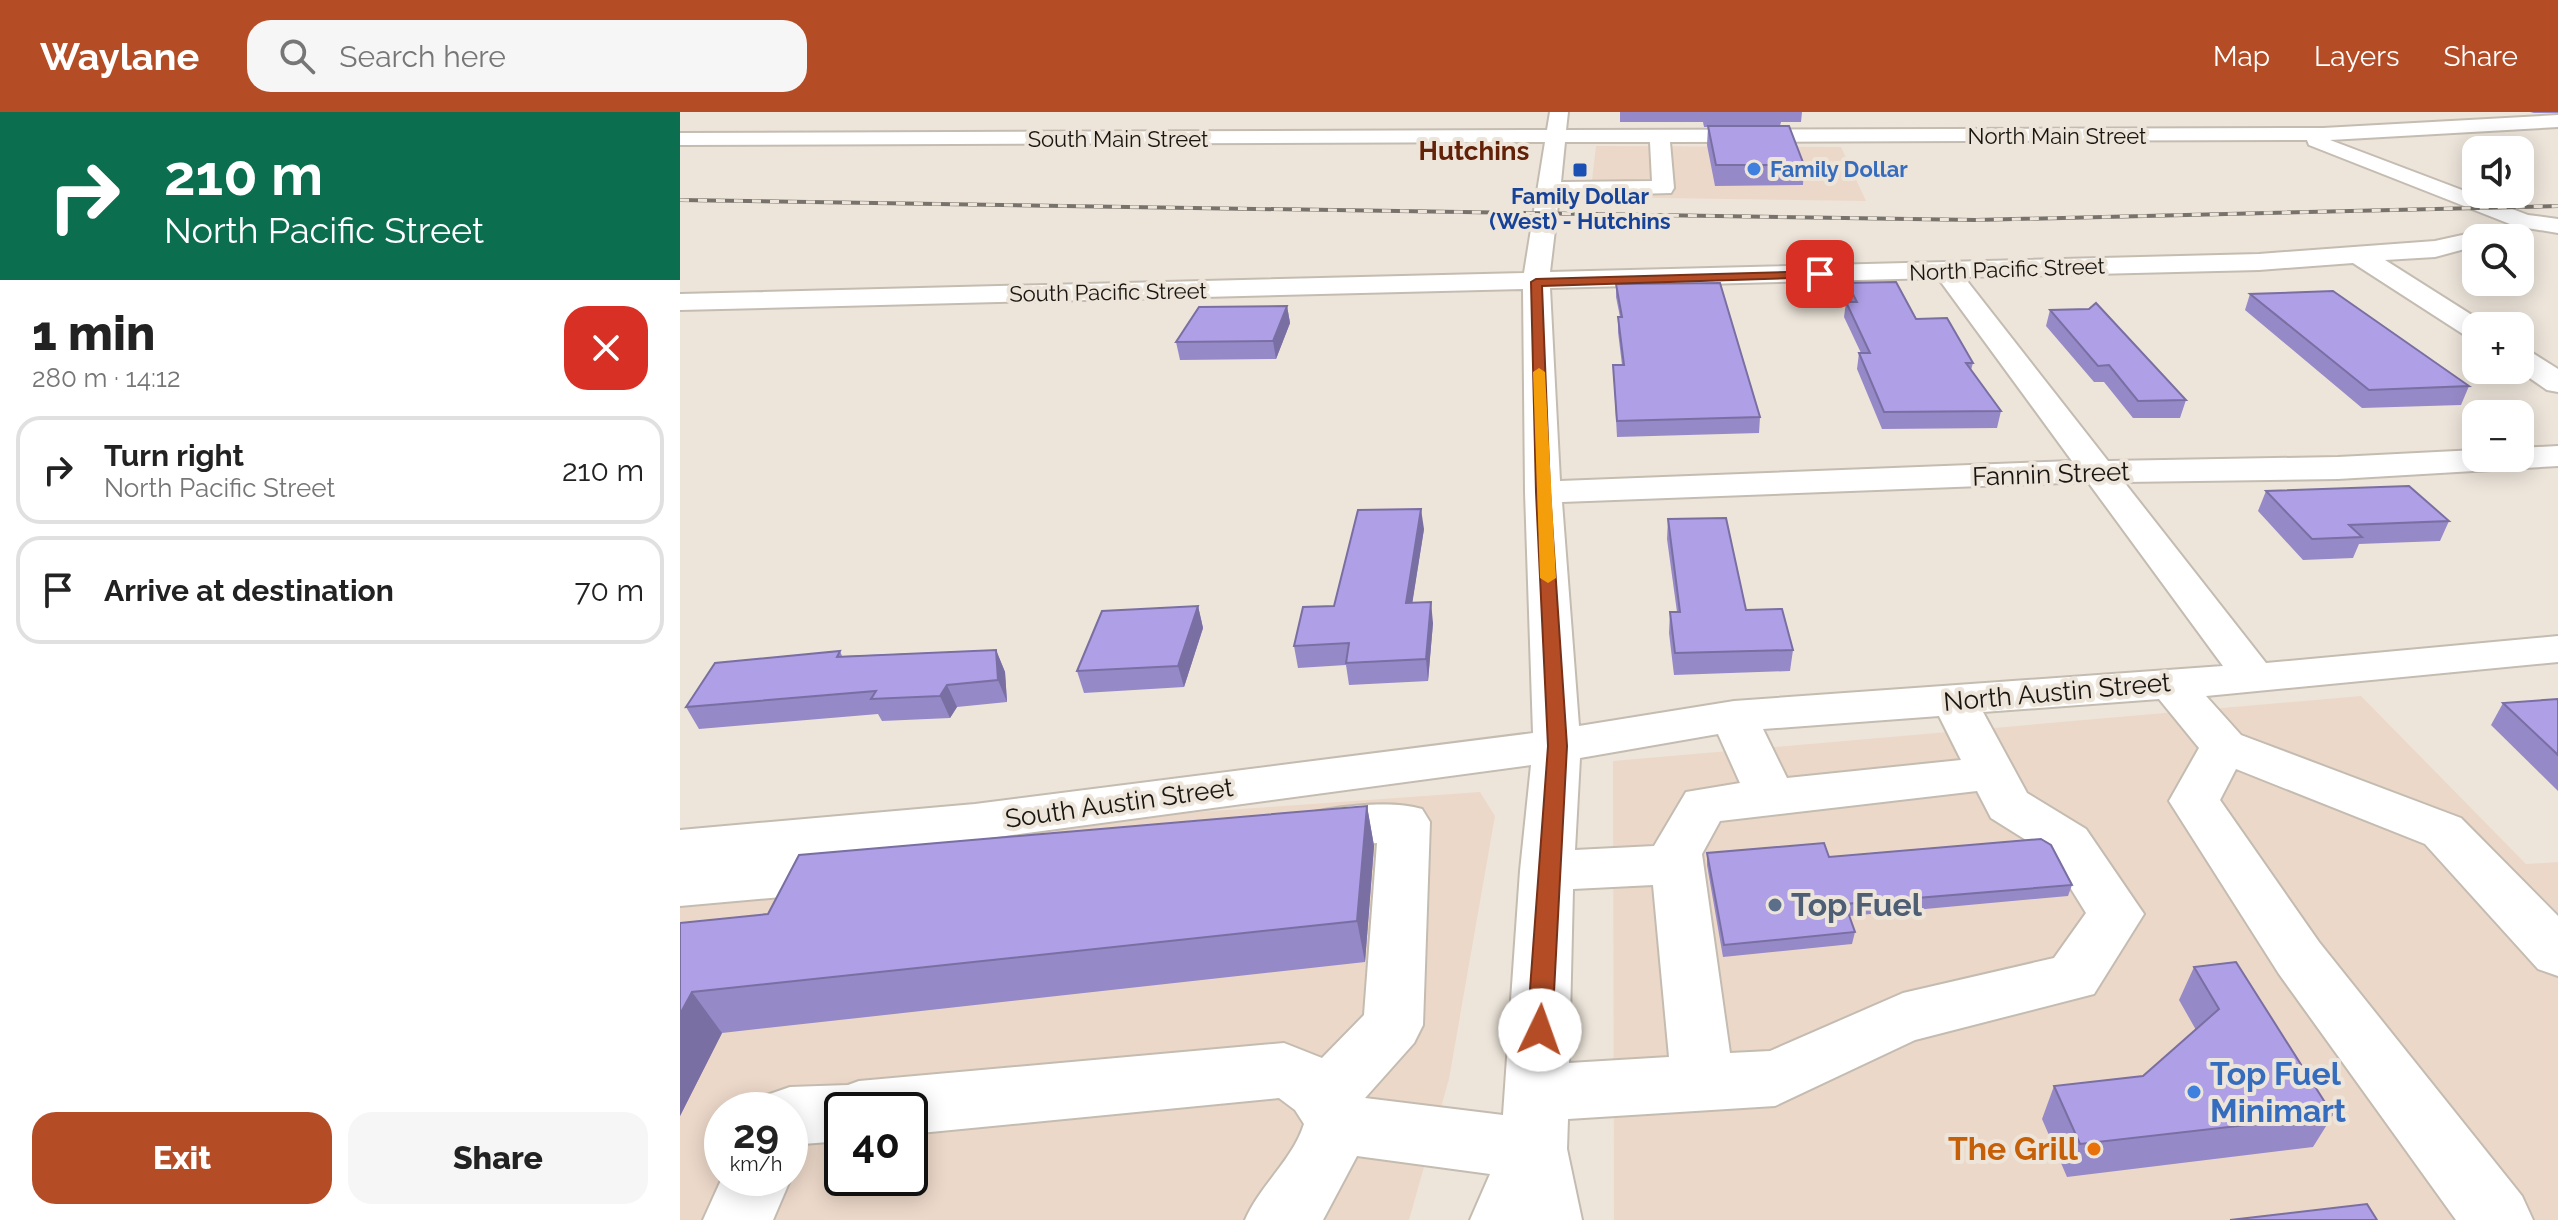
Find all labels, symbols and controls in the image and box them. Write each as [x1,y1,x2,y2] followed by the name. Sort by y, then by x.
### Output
[247,20,807,92] search box
[40,34,199,79] text: Waylane
[275,34,319,78] icon: search
[339,39,506,74] text: Search here
[2213,40,2270,73] text: Map
[2314,40,2400,73] text: Layers
[2444,40,2518,73] text: Share
[1968,123,2147,149] street label: North Main Street
[1028,126,1209,152] street label: South Main Street
[1419,136,1530,166] district label: Hutchins
[2462,136,2534,472] map controls
[2462,136,2534,208] button: sound
[164,142,323,208] text: 210 m
[32,144,136,248] icon: right
[1770,156,1908,182] place label: Family Dollar
[1745,160,1763,178] marker: Family Dollar
[1571,161,1589,179] marker: Family Dollar (West) - Hutchins
[1489,183,1671,234] place label: Family Dollar (West) - Hutchins
[164,209,484,251] text: North Pacific Street
[2462,224,2534,296] button: search
[1786,240,1854,308] pin
[1798,252,1842,296] icon: arrive
[1909,253,2106,285] street label: North Pacific Street
[1009,277,1208,307] street label: South Pacific Street
[32,305,155,361] text: 1 min
[564,306,648,390] button: close
[2462,312,2534,384] button: +
[32,363,180,393] text: 280 m · 14:12
[2462,400,2534,472] button: −
[104,438,244,473] text: Turn right
[36,448,80,492] icon: right
[562,453,644,488] text: 210 m
[1972,456,2131,492] street label: Fannin Street
[104,473,335,503] text: North Pacific Street
[36,568,80,612] icon: arrive
[104,573,394,608] text: Arrive at destination
[574,573,644,608] text: 70 m
[1942,667,2172,717] street label: North Austin Street
[1003,772,1235,834] street label: South Austin Street
[1791,886,1923,923] place label: Top Fuel
[1766,896,1784,914] marker: Top Fuel
[1498,988,1582,1072] position arrow
[2210,1055,2346,1129] place label: Top Fuel Minimart
[2185,1083,2203,1101] marker: Top Fuel Minimart
[824,1092,928,1196] speed limit sign: 40
[733,1110,779,1157] text: 29
[32,1112,332,1204] button: Exit
[348,1112,648,1204] button: Share
[1948,1130,2079,1167] place label: The Grill
[2085,1140,2103,1158] marker: The Grill
[730,1152,782,1176] text: km/h

